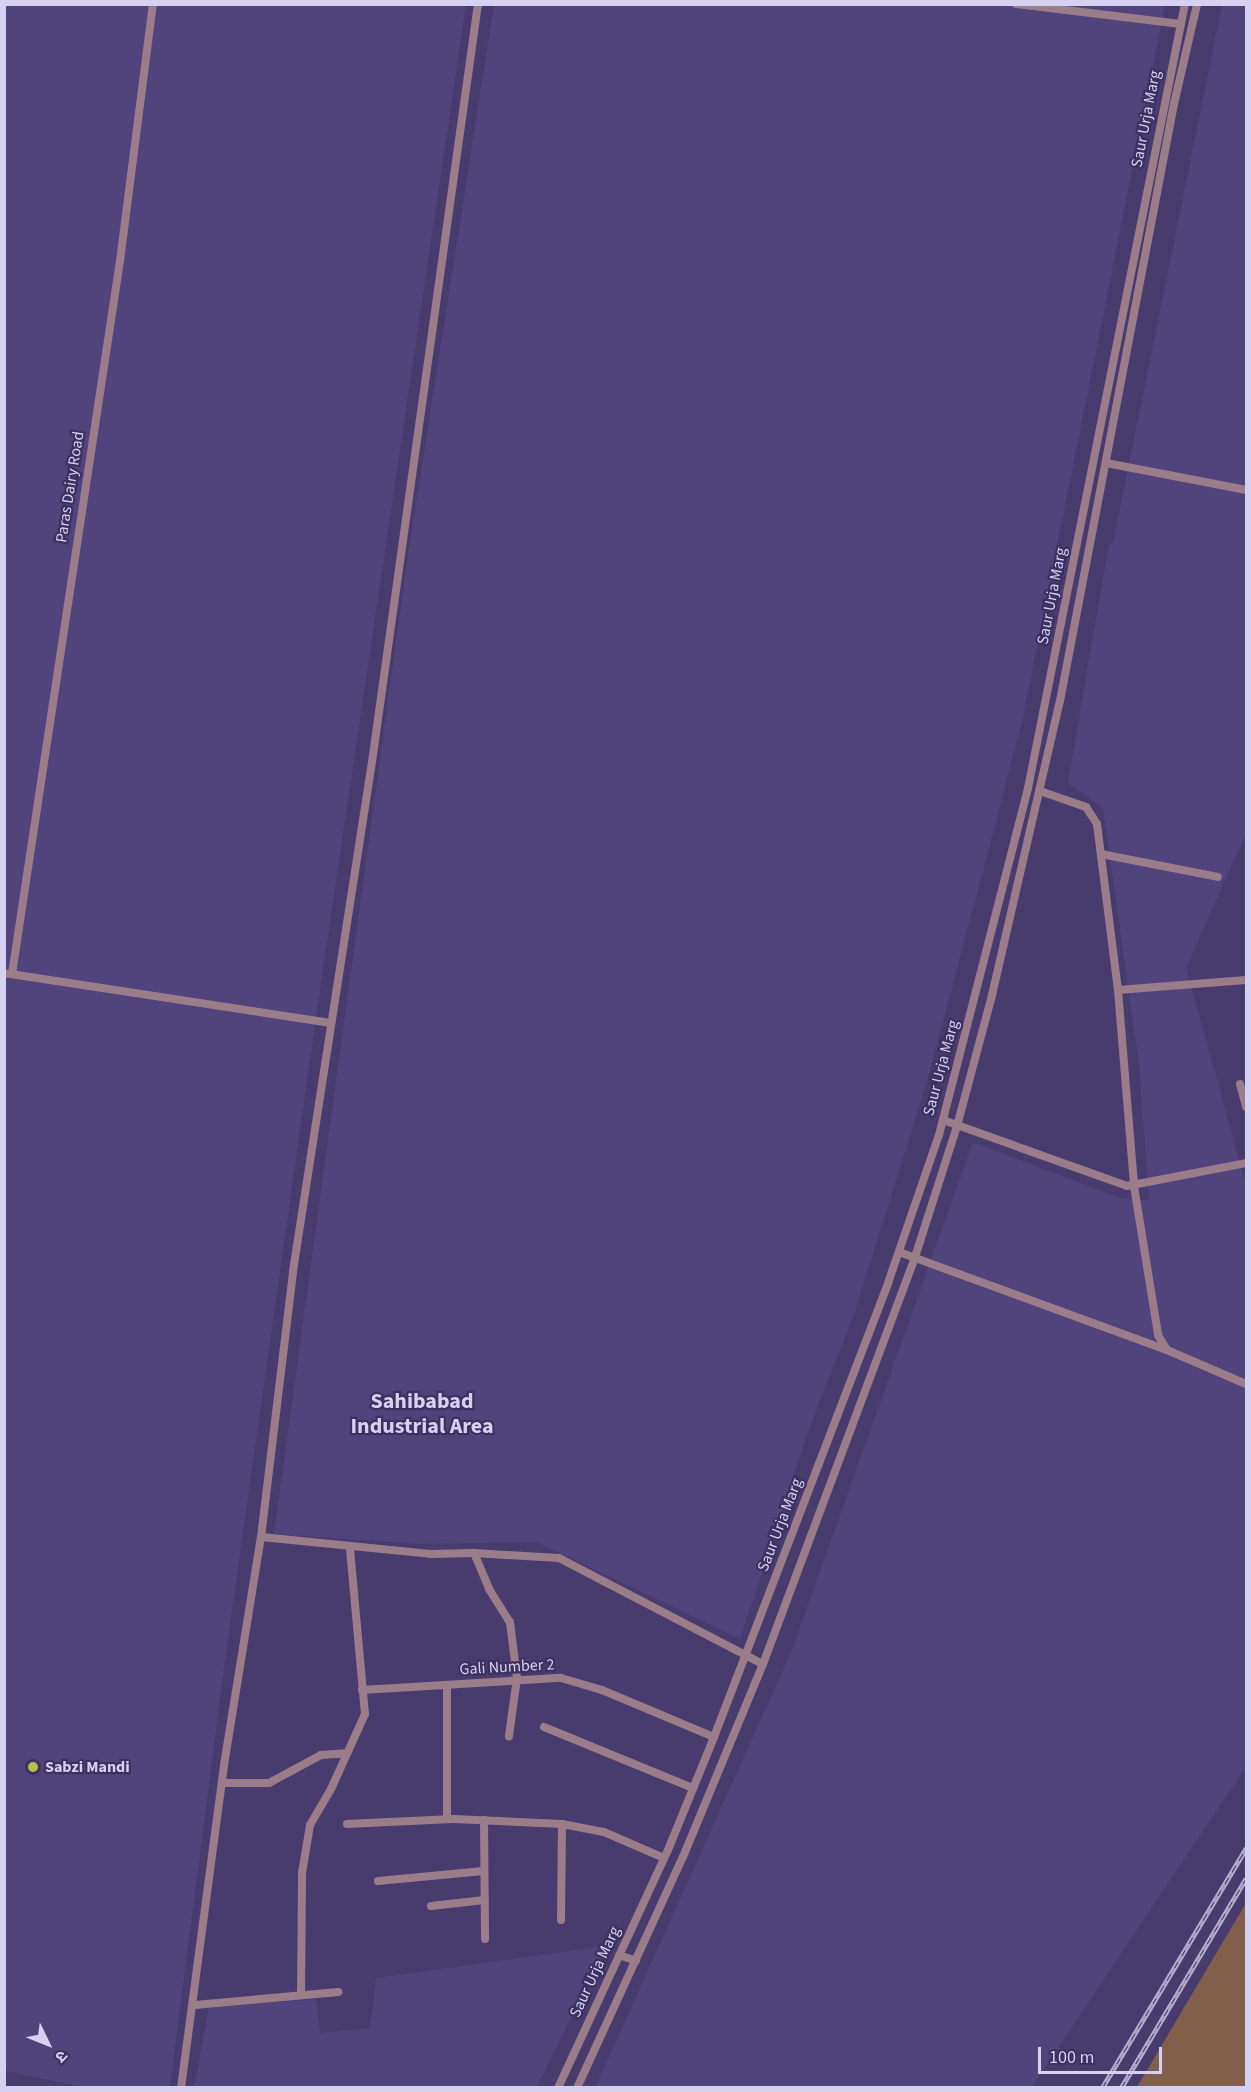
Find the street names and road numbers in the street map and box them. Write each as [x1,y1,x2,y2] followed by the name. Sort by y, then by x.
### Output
[1127,69,1165,169] street label: Saur Urja Marg
[52,430,88,544] street label: Paras Dairy Road
[1033,546,1071,646] street label: Saur Urja Marg
[919,1018,963,1118] street label: Saur Urja Marg
[753,1476,807,1574] street label: Saur Urja Marg
[459,1655,555,1679] street label: Gali Number 2
[566,1923,624,2021] street label: Saur Urja Marg

